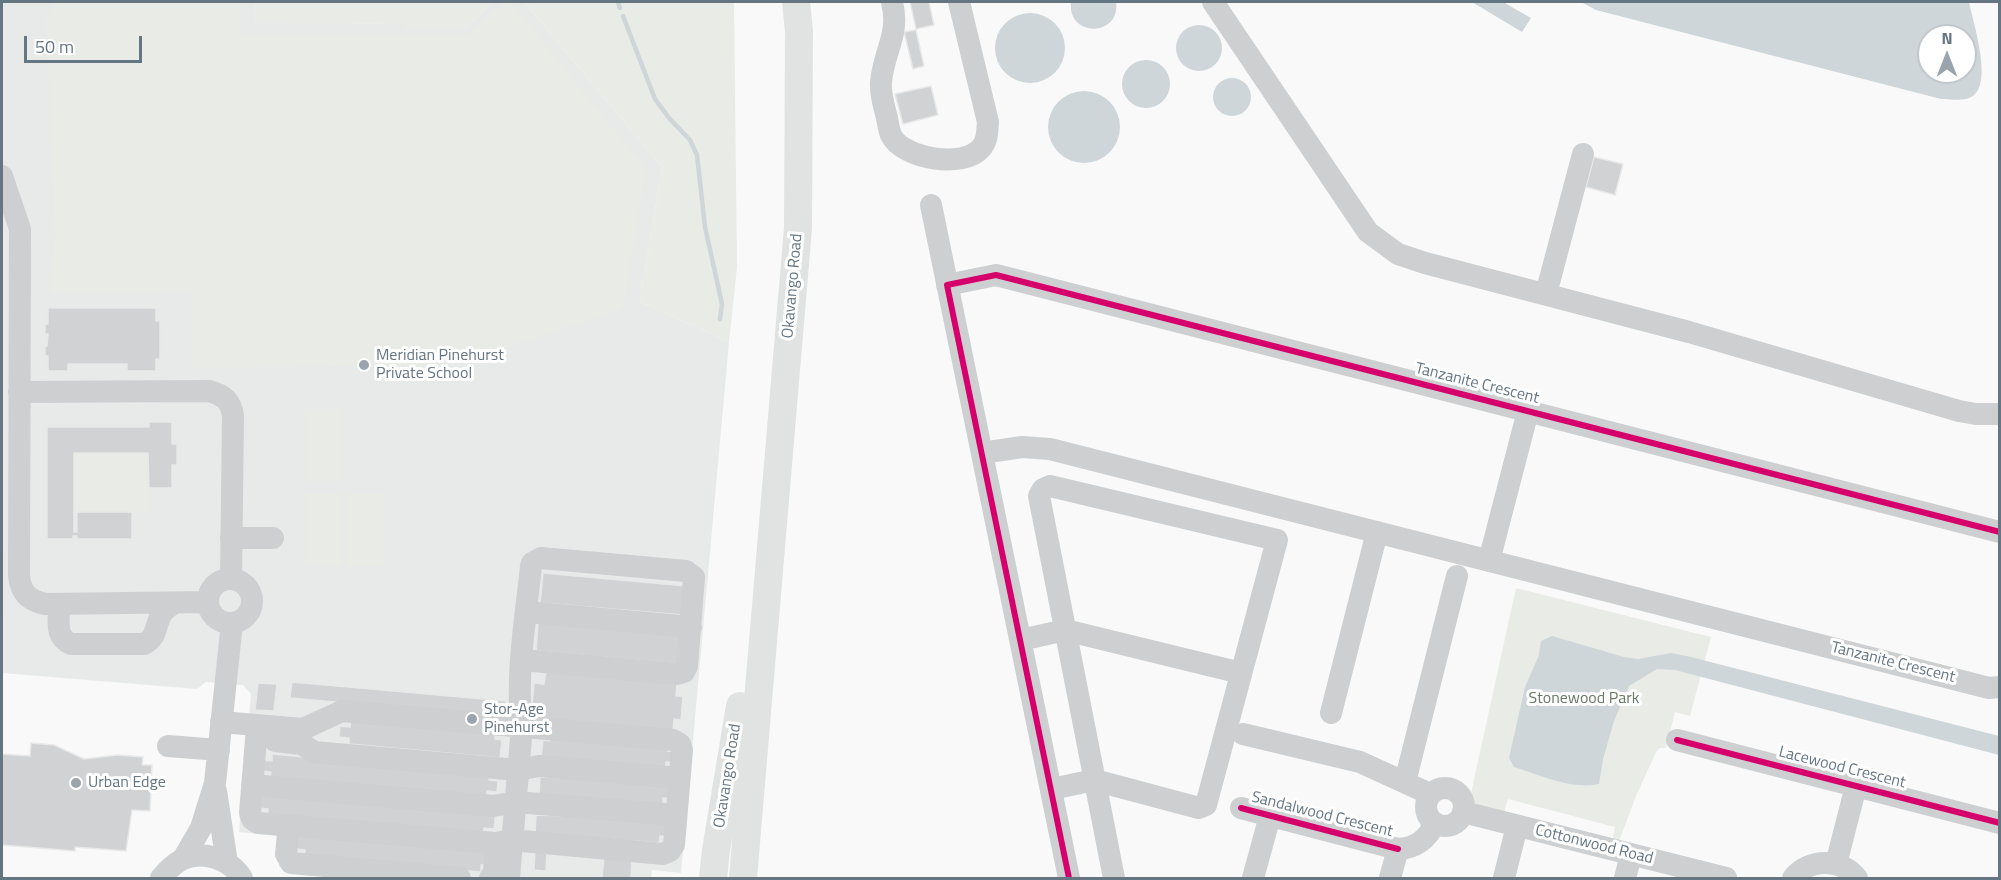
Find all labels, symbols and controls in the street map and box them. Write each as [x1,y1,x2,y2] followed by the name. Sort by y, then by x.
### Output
[27,24,146,62] scale bar
[1917,24,1977,84] north arrow
[1941,26,1953,50] text: N
[35,33,74,60] text: 50 m
[779,233,807,339] street label: Okavango Road
[376,346,504,384] place label: Meridian Pinehurst Private School
[357,358,371,372] marker: Meridian Pinehurst Private School
[1413,359,1541,409] street label: Tanzanite Crescent
[1829,638,1957,688] street label: Tanzanite Crescent
[1529,689,1639,709] park label: Stonewood Park
[484,700,549,738] place label: Stor-Age Pinehurst
[465,712,479,726] marker: Stor-Age Pinehurst
[710,723,746,829] street label: Okavango Road
[1777,743,1907,793] street label: Lacewood Crescent
[88,773,166,793] place label: Urban Edge
[69,776,83,790] marker: Urban Edge
[1249,788,1395,842] street label: Sandalwood Crescent
[1533,821,1655,869] street label: Cottonwood Road

